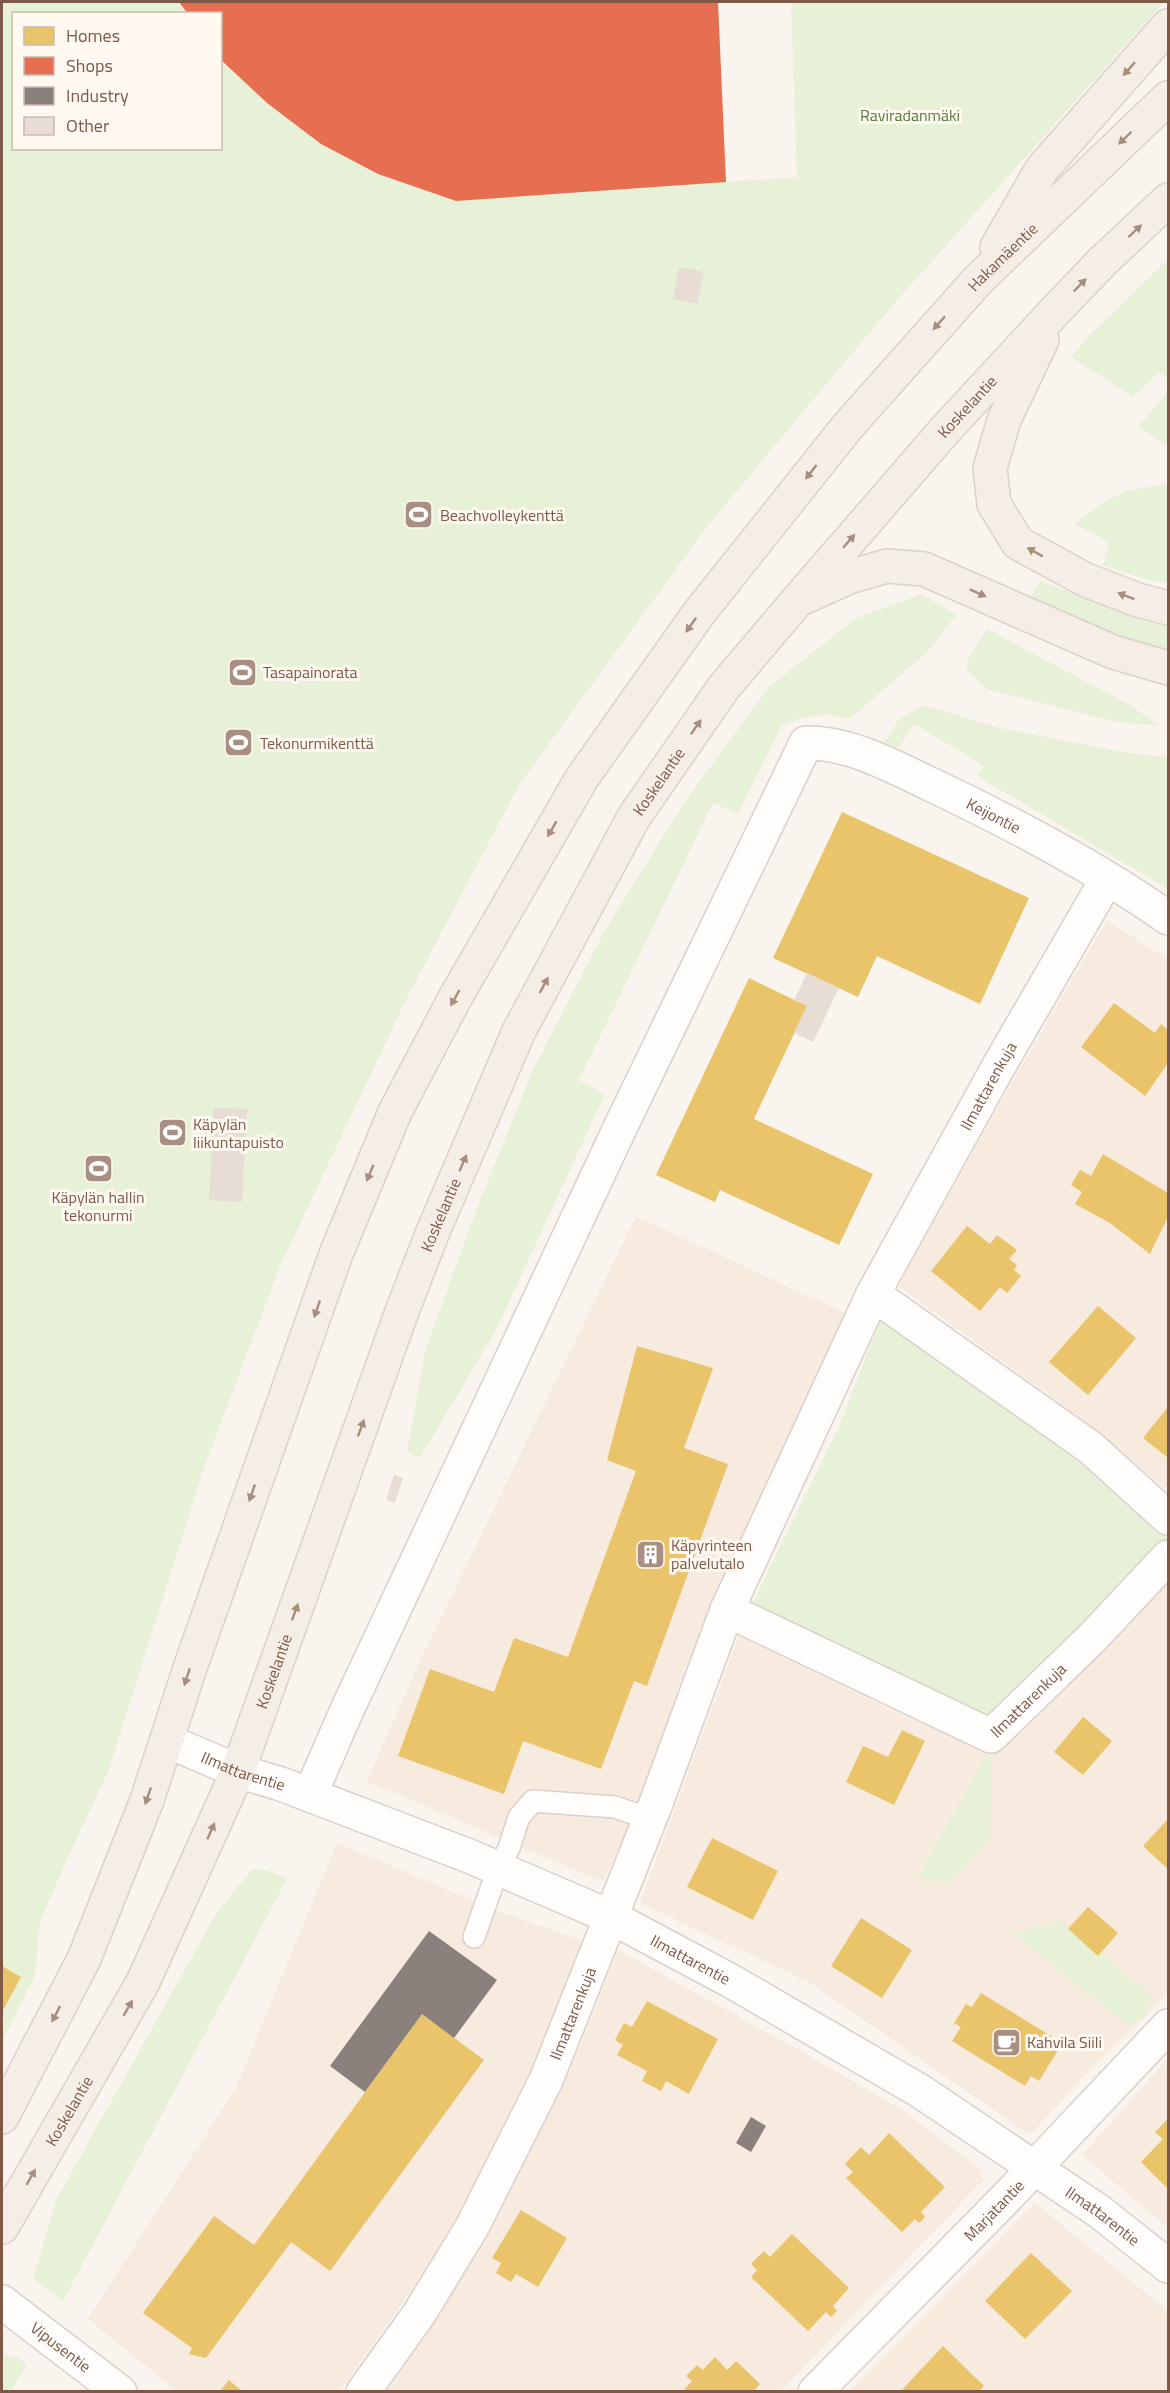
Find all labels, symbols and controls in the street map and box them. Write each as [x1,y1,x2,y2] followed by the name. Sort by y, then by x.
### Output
[12,12,222,150] legend
[66,22,120,49] text: Homes
[66,52,113,79] text: Shops
[1123,61,1136,77] one-way arrow
[66,82,129,109] text: Industry
[860,103,960,127] park label: Raviradanmäki
[66,112,109,139] text: Other
[1119,130,1133,144] one-way arrow
[962,217,1043,296] street label: Hakamäentie
[1128,224,1143,238] one-way arrow
[1073,278,1087,293] one-way arrow
[932,316,946,331] one-way arrow
[932,370,1002,443] street label: Koskelantie
[805,464,818,480] one-way arrow
[403,499,435,531] sports icon: Beachvolleykenttä
[440,503,564,527] place label: Beachvolleykenttä
[842,534,855,549] one-way arrow
[1026,547,1043,557] one-way arrow
[969,588,986,597] one-way arrow
[1117,591,1135,601] one-way arrow
[685,618,697,633] one-way arrow
[226,656,258,688] sports icon: Tasapainorata
[263,660,358,684] place label: Tasapainorata
[690,720,702,736] one-way arrow
[223,727,255,759] sports icon: Tekonurmikenttä
[260,731,374,755] place label: Tekonurmikenttä
[627,743,691,820] street label: Koskelantie
[962,791,1025,839] street label: Keijontie
[547,821,558,837] one-way arrow
[539,976,549,993] one-way arrow
[450,990,460,1007] one-way arrow
[954,1037,1022,1135] street label: Ilmattarenkuja
[193,1112,284,1154] place label: Käpylän liikuntapuisto
[156,1117,188,1149] sports icon: Käpylän liikuntapuisto
[82,1153,114,1185] sports icon: Käpylän hallin tekonurmi
[458,1153,468,1171] one-way arrow
[365,1165,375,1183] one-way arrow
[414,1174,467,1255] street label: Koskelantie
[51,1185,145,1227] place label: Käpylän hallin tekonurmi
[311,1301,321,1319] one-way arrow
[356,1419,366,1437] one-way arrow
[246,1484,256,1502] one-way arrow
[671,1533,752,1575] place label: Käpyrinteen palvelutalo
[634,1538,666,1570] building icon: Käpyrinteen palvelutalo
[290,1602,300,1620] one-way arrow
[249,1631,298,1712] street label: Koskelantie
[984,1657,1072,1743] street label: Ilmattarenkuja
[182,1668,192,1686] one-way arrow
[198,1745,288,1797] street label: Ilmattarentie
[143,1787,152,1805] one-way arrow
[206,1823,215,1840] one-way arrow
[646,1928,735,1991] street label: Ilmattarentie
[543,1964,602,2064] street label: Ilmattarenkuja
[123,1999,133,2016] one-way arrow
[51,2006,61,2023] one-way arrow
[990,2026,1022,2058] cafe icon: Kahvila Siili
[1027,2030,1102,2054] place label: Kahvila Siili
[39,2071,99,2151] street label: Koskelantie
[25,2169,36,2185] one-way arrow
[958,2174,1030,2247] street label: Marjatantie
[1061,2180,1145,2251] street label: Ilmattarentie
[25,2316,96,2378] street label: Vipusentie

